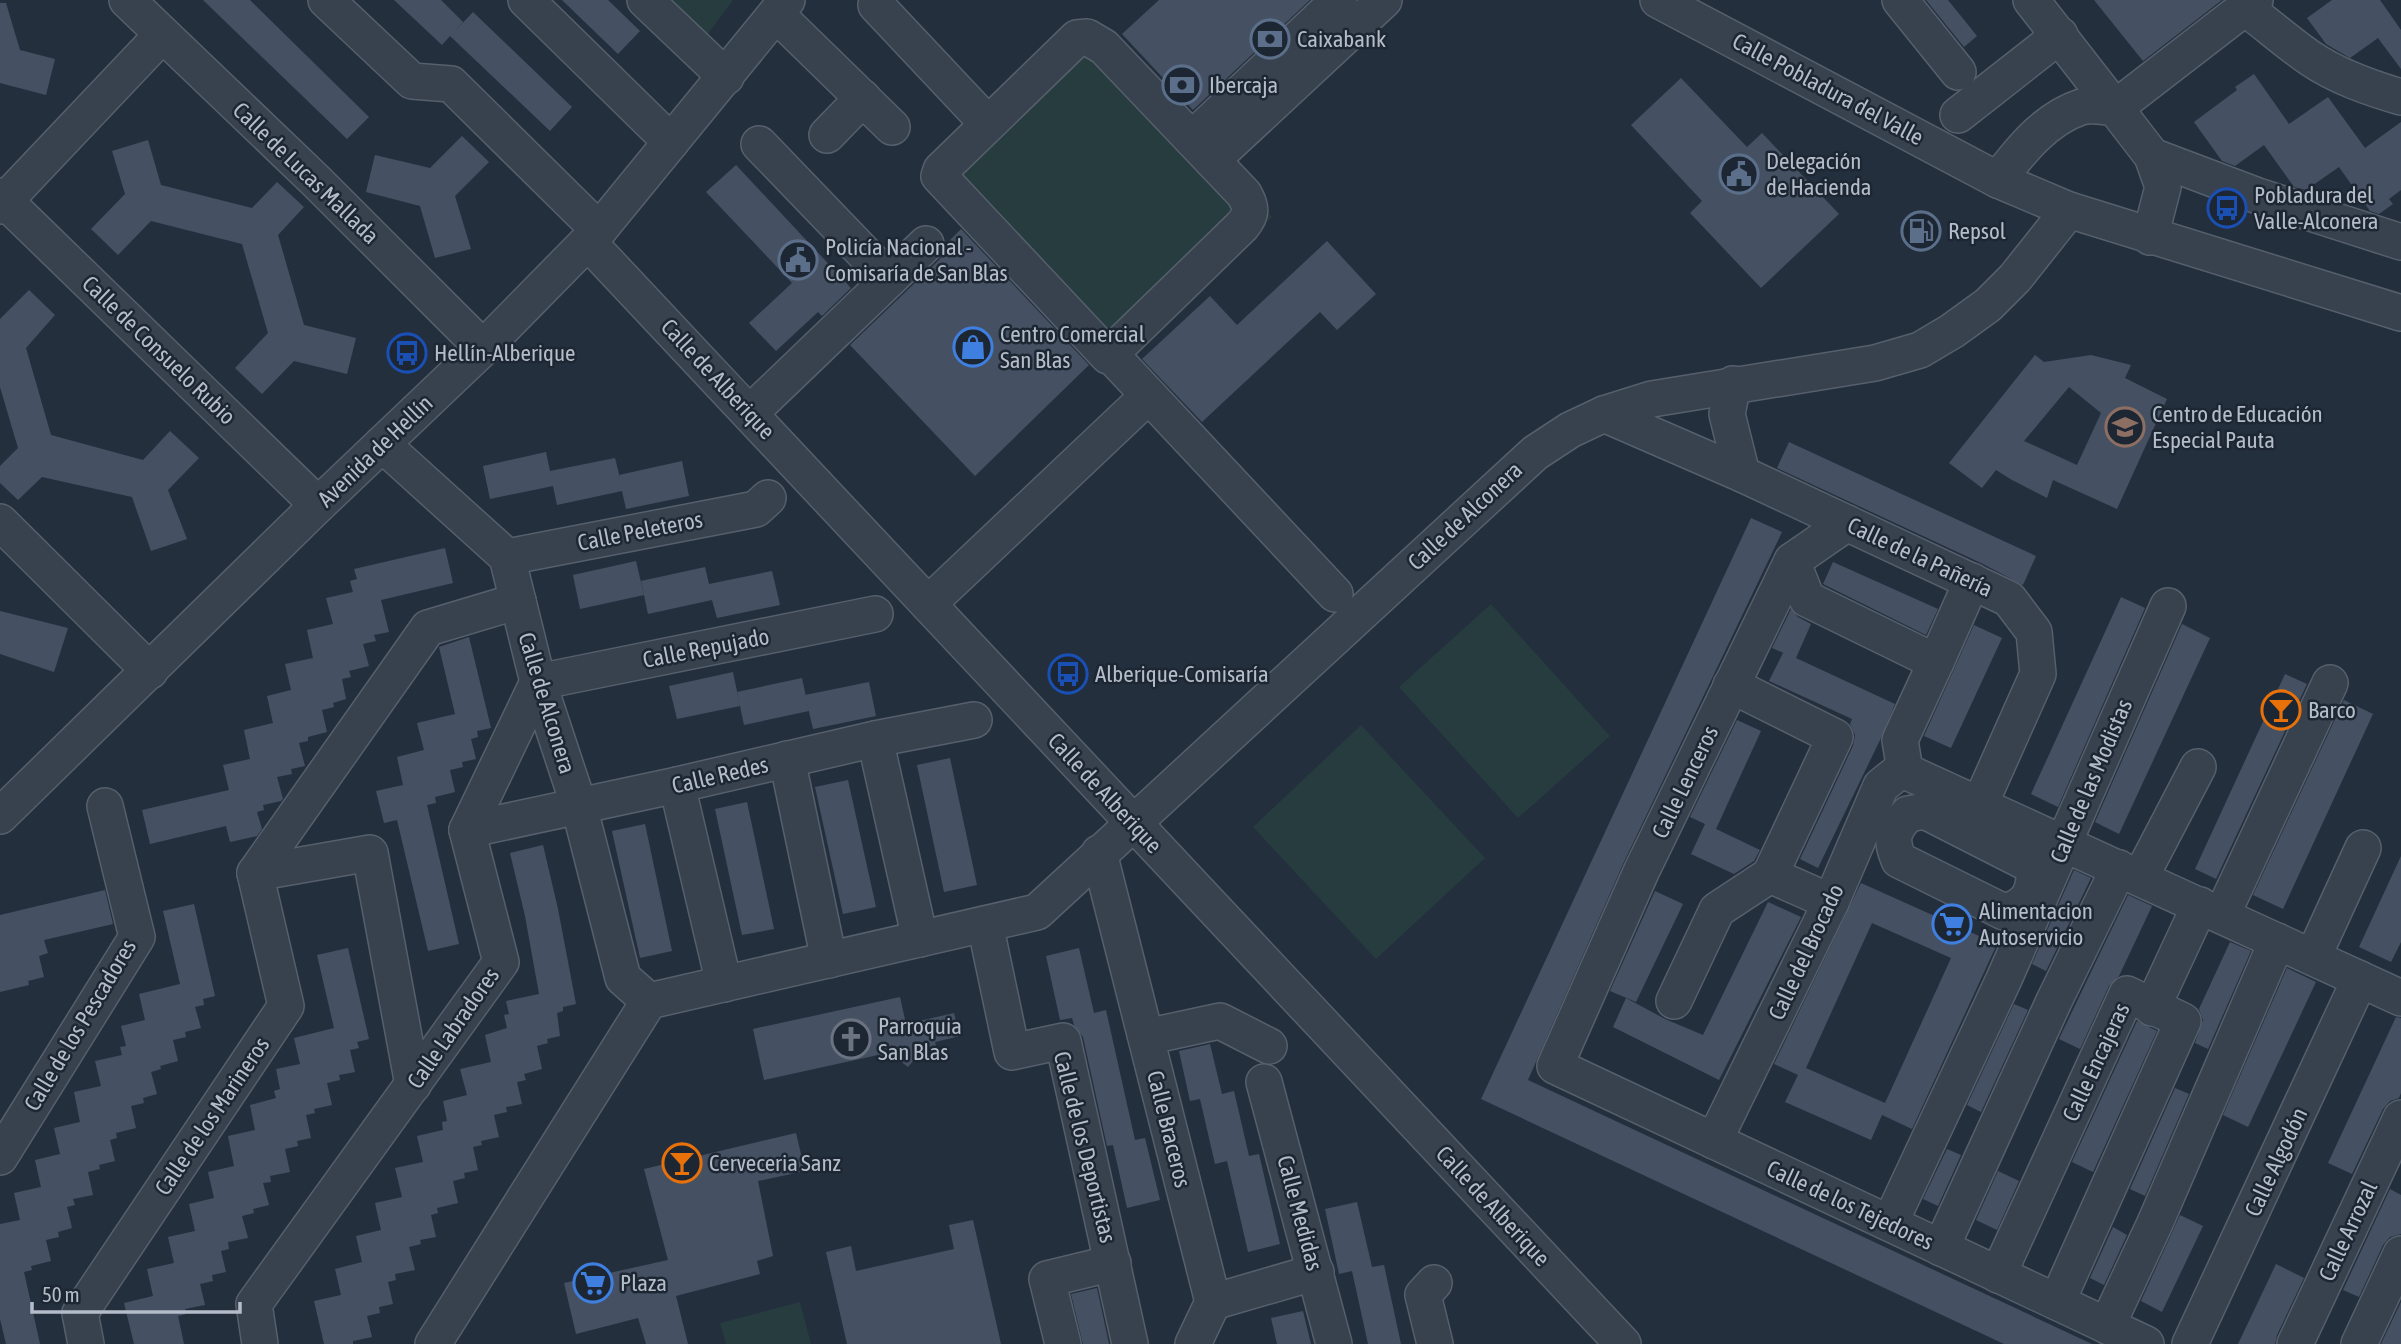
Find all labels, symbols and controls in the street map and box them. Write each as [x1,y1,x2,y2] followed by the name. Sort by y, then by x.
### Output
[1249,18,1291,60] bank icon: Caixabank
[1297,26,1386,52] place label: Caixabank
[1728,28,1928,150] street label: Calle Pobladura del Valle
[1161,64,1203,106] bank icon: Ibercaja
[1209,72,1278,98] place label: Ibercaja
[228,97,384,249] street label: Calle de Lucas Mallada
[1766,148,1872,200] place label: Delegación de Hacienda
[1718,153,1760,195] public building icon: Delegación de Hacienda
[2254,182,2379,234] place label: Pobladura del Valle-Alconera
[2206,187,2248,229] bus stop icon: Pobladura del Valle-Alconera
[1900,210,1942,252] fuel station icon: Repsol
[1948,218,2006,244] place label: Repsol
[825,234,1008,286] place label: Policía Nacional - Comisaría de San Blas
[777,239,819,281] public building icon: Policía Nacional - Comisaría de San Blas
[77,270,241,430] street label: Calle de Consuelo Rubio
[656,314,780,444] street label: Calle de Alberique
[1000,321,1145,373] place label: Centro Comercial San Blas
[952,326,994,368] shop icon: Centro Comercial San Blas
[386,332,428,374] bus stop icon: Hellín-Alberique
[434,340,575,366] place label: Hellín-Alberique
[312,390,438,512] street label: Avenida de Hellín
[2152,401,2323,453] place label: Centro de Educación Especial Pauta
[2104,406,2146,448] school or university icon: Centro de Educación Especial Pauta
[1403,457,1527,575] street label: Calle de Alconera
[575,506,705,556] street label: Calle Peleteros
[1843,512,1997,602] street label: Calle de la Pañería
[641,623,771,673] street label: Calle Repujado
[513,629,581,777] street label: Calle de Alconera
[1047,653,1089,695] bus stop icon: Alberique-Comisaría
[1095,661,1269,687] place label: Alberique-Comisaría
[2260,689,2302,731] bar icon: Barco
[2045,695,2137,867] street label: Calle de las Modistas
[2308,697,2356,723] place label: Barco
[1647,722,1723,842] street label: Calle Lenceros
[1043,728,1167,858] street label: Calle de Alberique
[669,751,771,799] street label: Calle Redes
[1763,880,1849,1024] street label: Calle del Brocado
[1979,898,2093,950] place label: Alimentacion Autoservicio
[1931,903,1973,945] supermarket icon: Alimentacion Autoservicio
[19,935,141,1115] street label: Calle de los Pescadores
[402,963,504,1093] street label: Calle Labradores
[2057,999,2135,1125] street label: Calle Encajeras
[878,1013,962,1065] place label: Parroquia San Blas
[830,1018,872,1060] church icon: Parroquia San Blas
[150,1032,274,1200] street label: Calle de los Marineros
[1049,1049,1121,1245] street label: Calle de los Deportistas
[1142,1068,1196,1190] street label: Calle Braceros
[2240,1104,2312,1220] street label: Calle Algodón
[1431,1141,1555,1271] street label: Calle de Alberique
[661,1142,703,1184] bar icon: Cerveceria Sanz
[709,1150,841,1176] place label: Cerveceria Sanz
[1272,1153,1328,1273] street label: Calle Medidas
[1763,1155,1937,1255] street label: Calle de los Tejedores
[2314,1177,2382,1285] street label: Calle Arrozal
[572,1262,614,1304] supermarket icon: Plaza
[32,1270,240,1314] scale bar
[620,1270,667,1296] place label: Plaza
[42,1282,80,1306] text: 50 m

